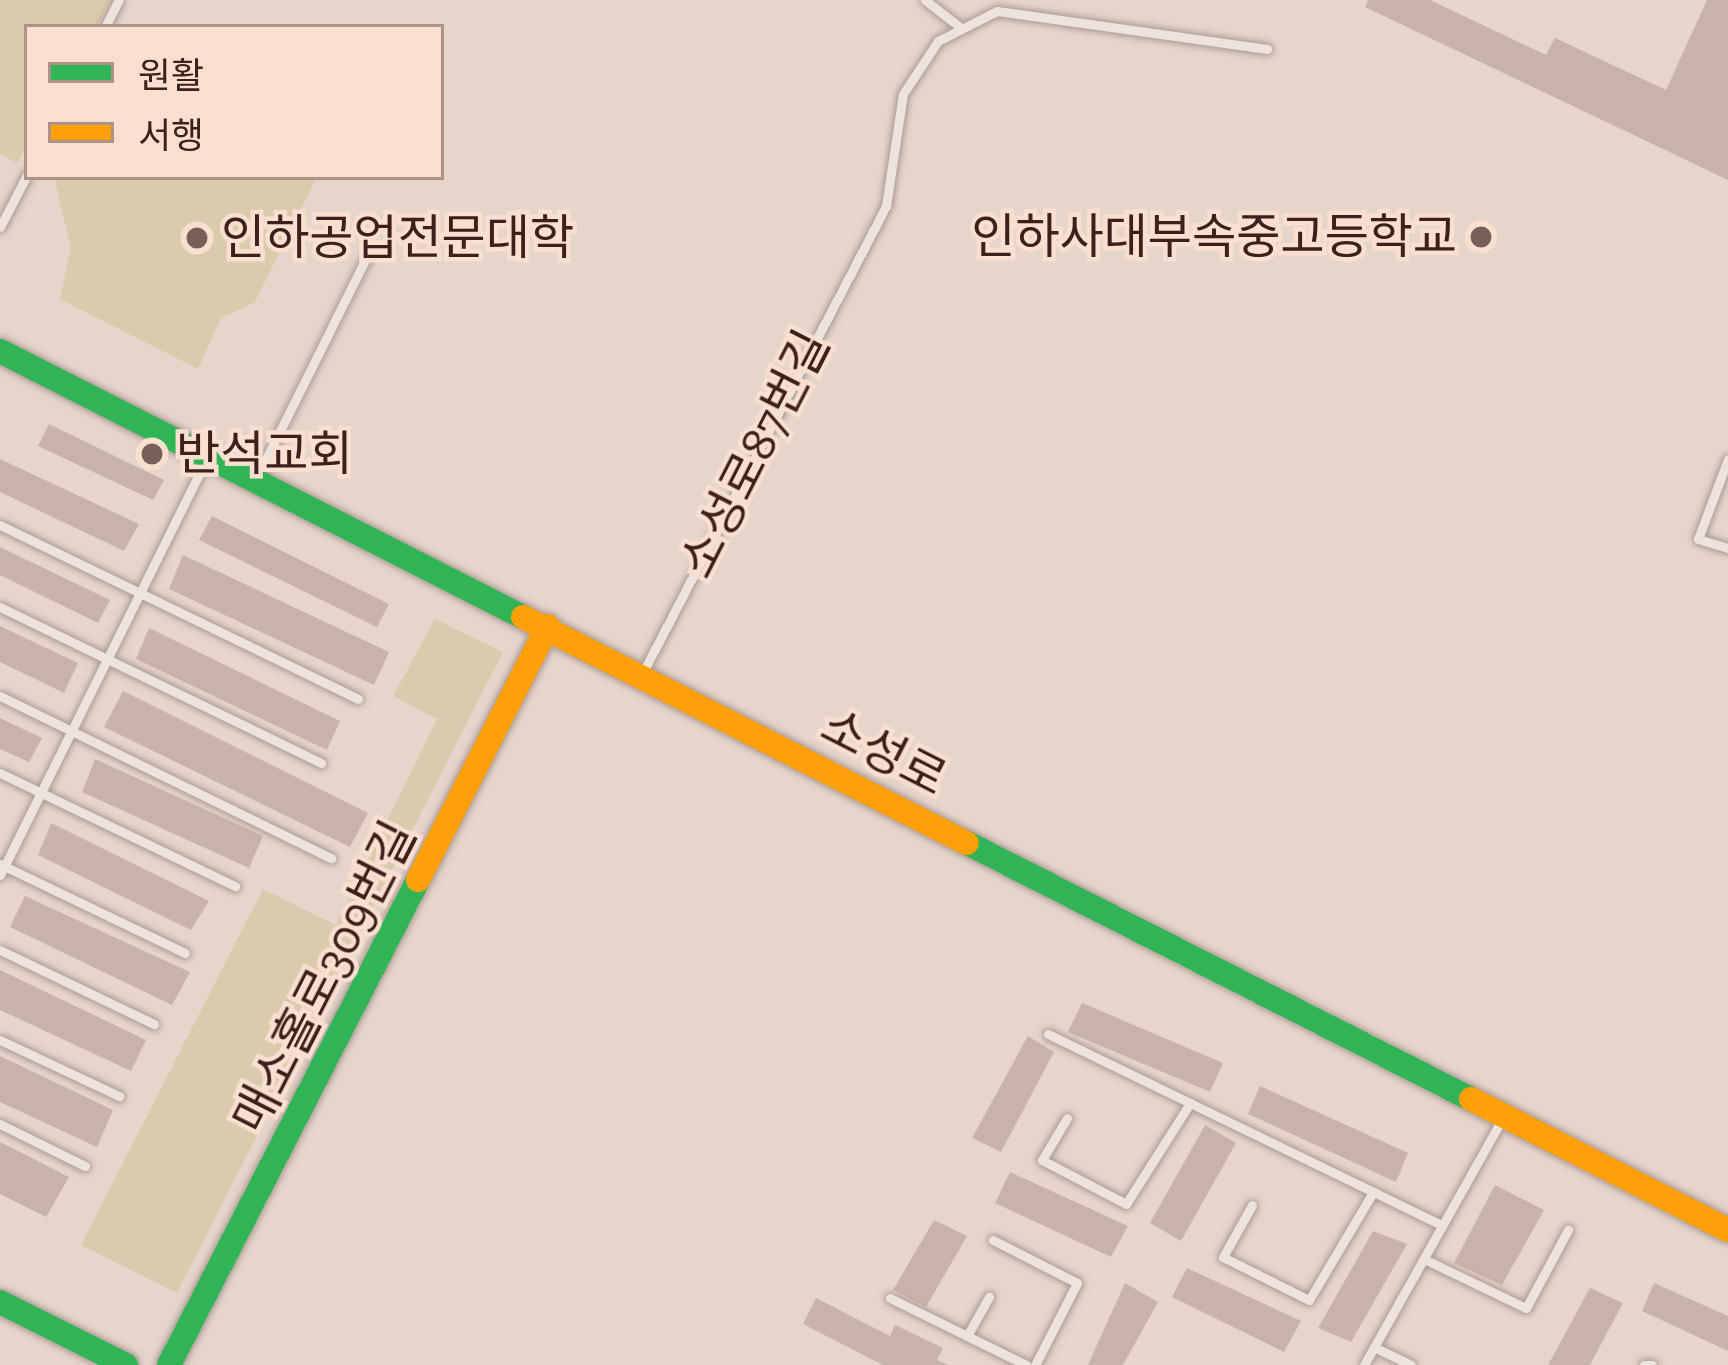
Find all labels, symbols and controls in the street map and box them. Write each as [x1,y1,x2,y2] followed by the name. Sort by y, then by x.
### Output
[24,24,444,180] legend
[138,54,204,97] text: 원활
[138,114,204,157] text: 서행
[971,208,1457,266] place label: 인하사대부속중고등학교
[221,209,574,267] place label: 인하공업전문대학
[1468,224,1494,250] marker: 인하사대부속중고등학교
[184,225,210,251] marker: 인하공업전문대학
[667,321,841,587] street label: 소성로87번길
[176,425,353,483] place label: 반석교회
[139,441,165,467] marker: 반석교회
[812,696,956,808] street label: 소성로
[221,812,427,1142] street label: 매소홀로309번길

